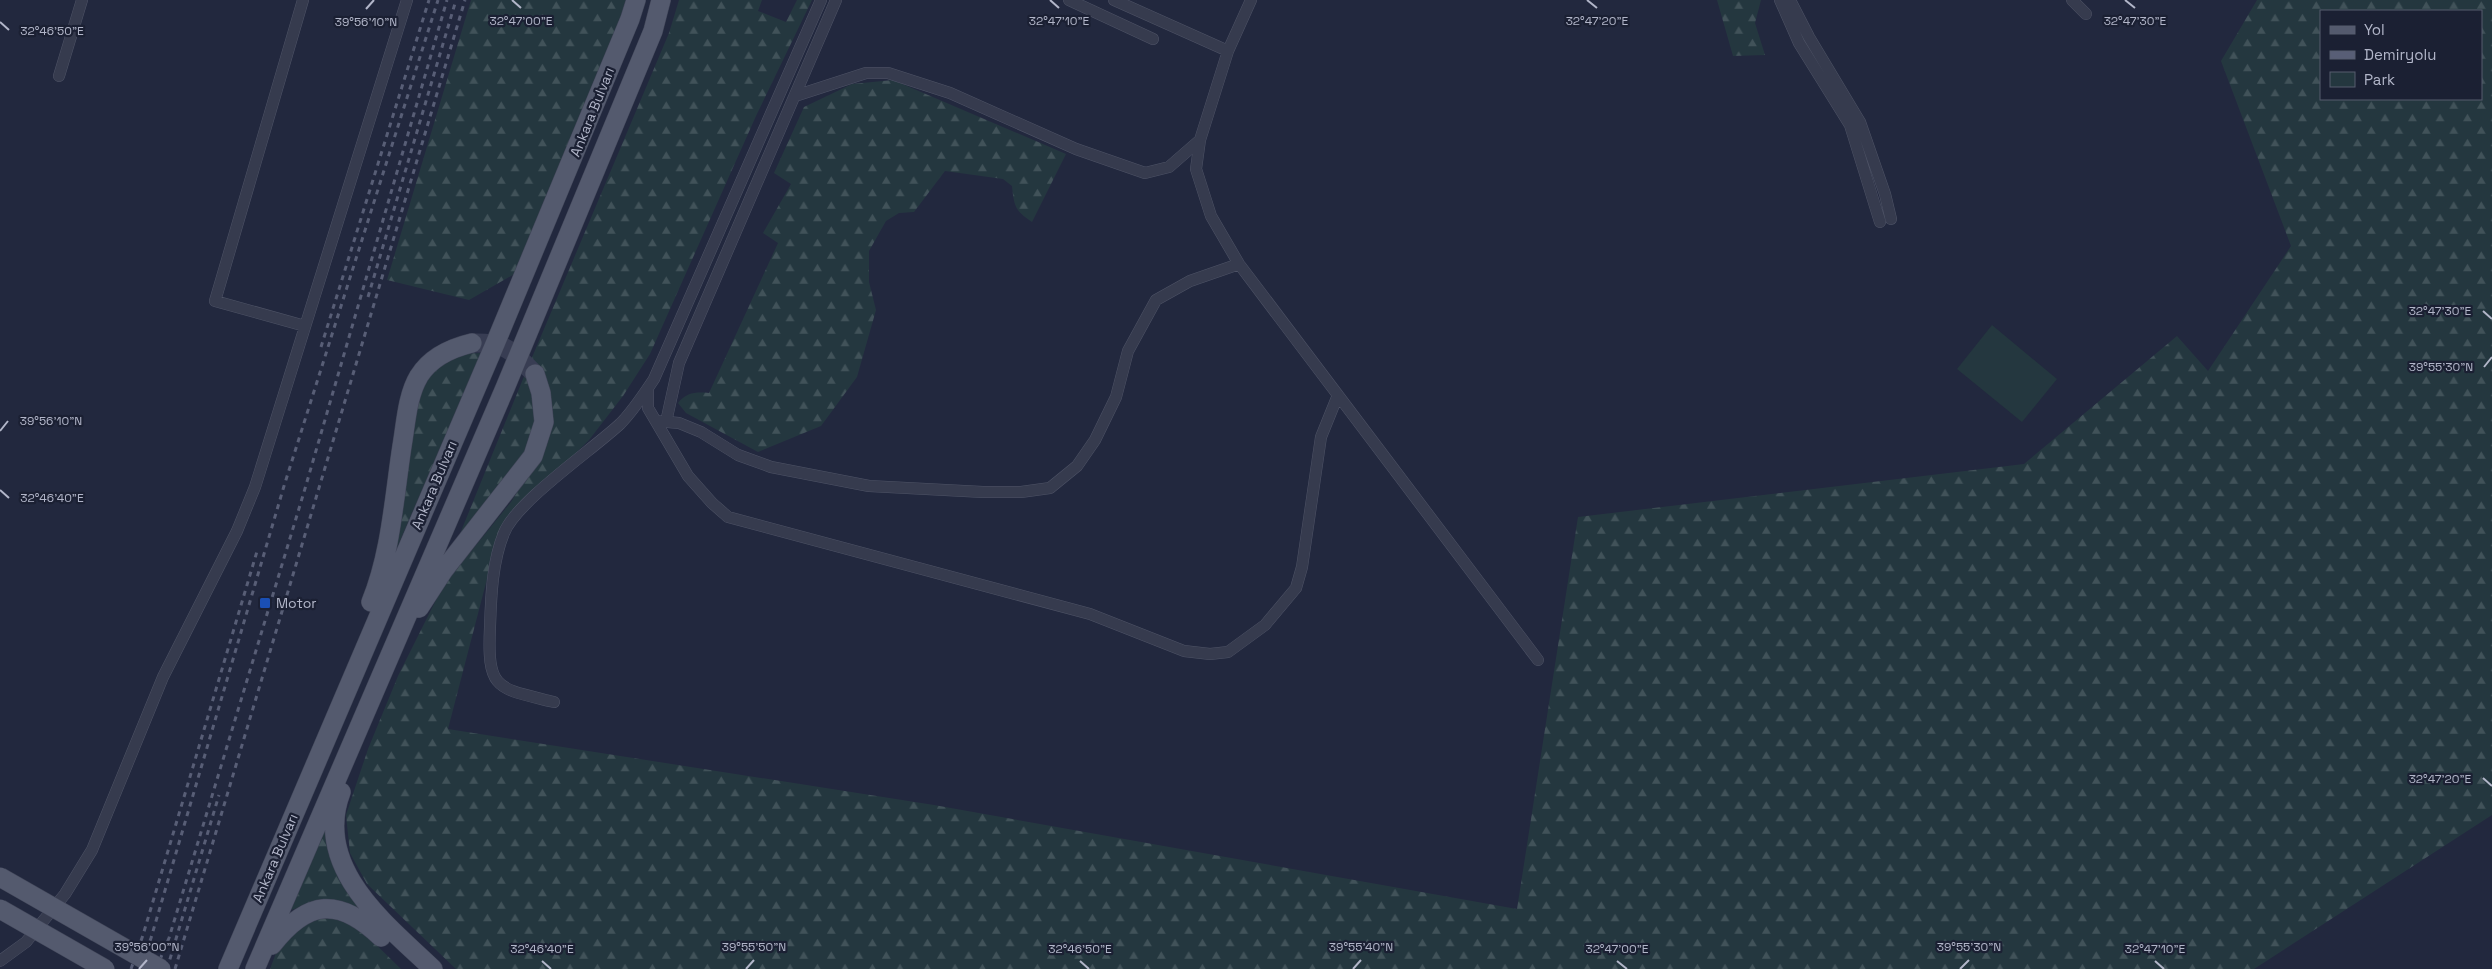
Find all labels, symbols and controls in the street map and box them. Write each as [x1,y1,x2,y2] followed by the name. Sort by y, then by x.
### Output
[2320,10,2482,100] legend
[489,13,553,29] text: 32°47'00"E
[1029,13,1089,29] text: 32°47'10"E
[1566,13,1629,29] text: 32°47'20"E
[2104,13,2167,29] text: 32°47'30"E
[335,14,397,30] text: 39°56'10"N
[2364,20,2385,39] text: Yol
[20,23,84,39] text: 32°46'50"E
[2364,45,2436,64] text: Demiryolu
[566,65,618,159] street label: Ankara Bulvarı
[2364,70,2395,89] text: Park
[2409,303,2472,319] text: 32°47'30"E
[2409,359,2473,375] text: 39°55'30"N
[20,413,82,429] text: 39°56'10"N
[407,438,461,532] street label: Ankara Bulvarı
[20,490,84,506] text: 32°46'40"E
[276,594,317,612] place label: Motor
[258,596,272,610] marker: Motor
[2409,771,2472,787] text: 32°47'20"E
[248,811,302,905] street label: Ankara Bulvarı
[114,939,180,955] text: 39°56'00"N
[722,939,786,955] text: 39°55'50"N
[1329,939,1393,955] text: 39°55'40"N
[1937,939,2001,955] text: 39°55'30"N
[510,941,574,957] text: 32°46'40"E
[1048,941,1112,957] text: 32°46'50"E
[1585,941,1649,957] text: 32°47'00"E
[2125,941,2185,957] text: 32°47'10"E

